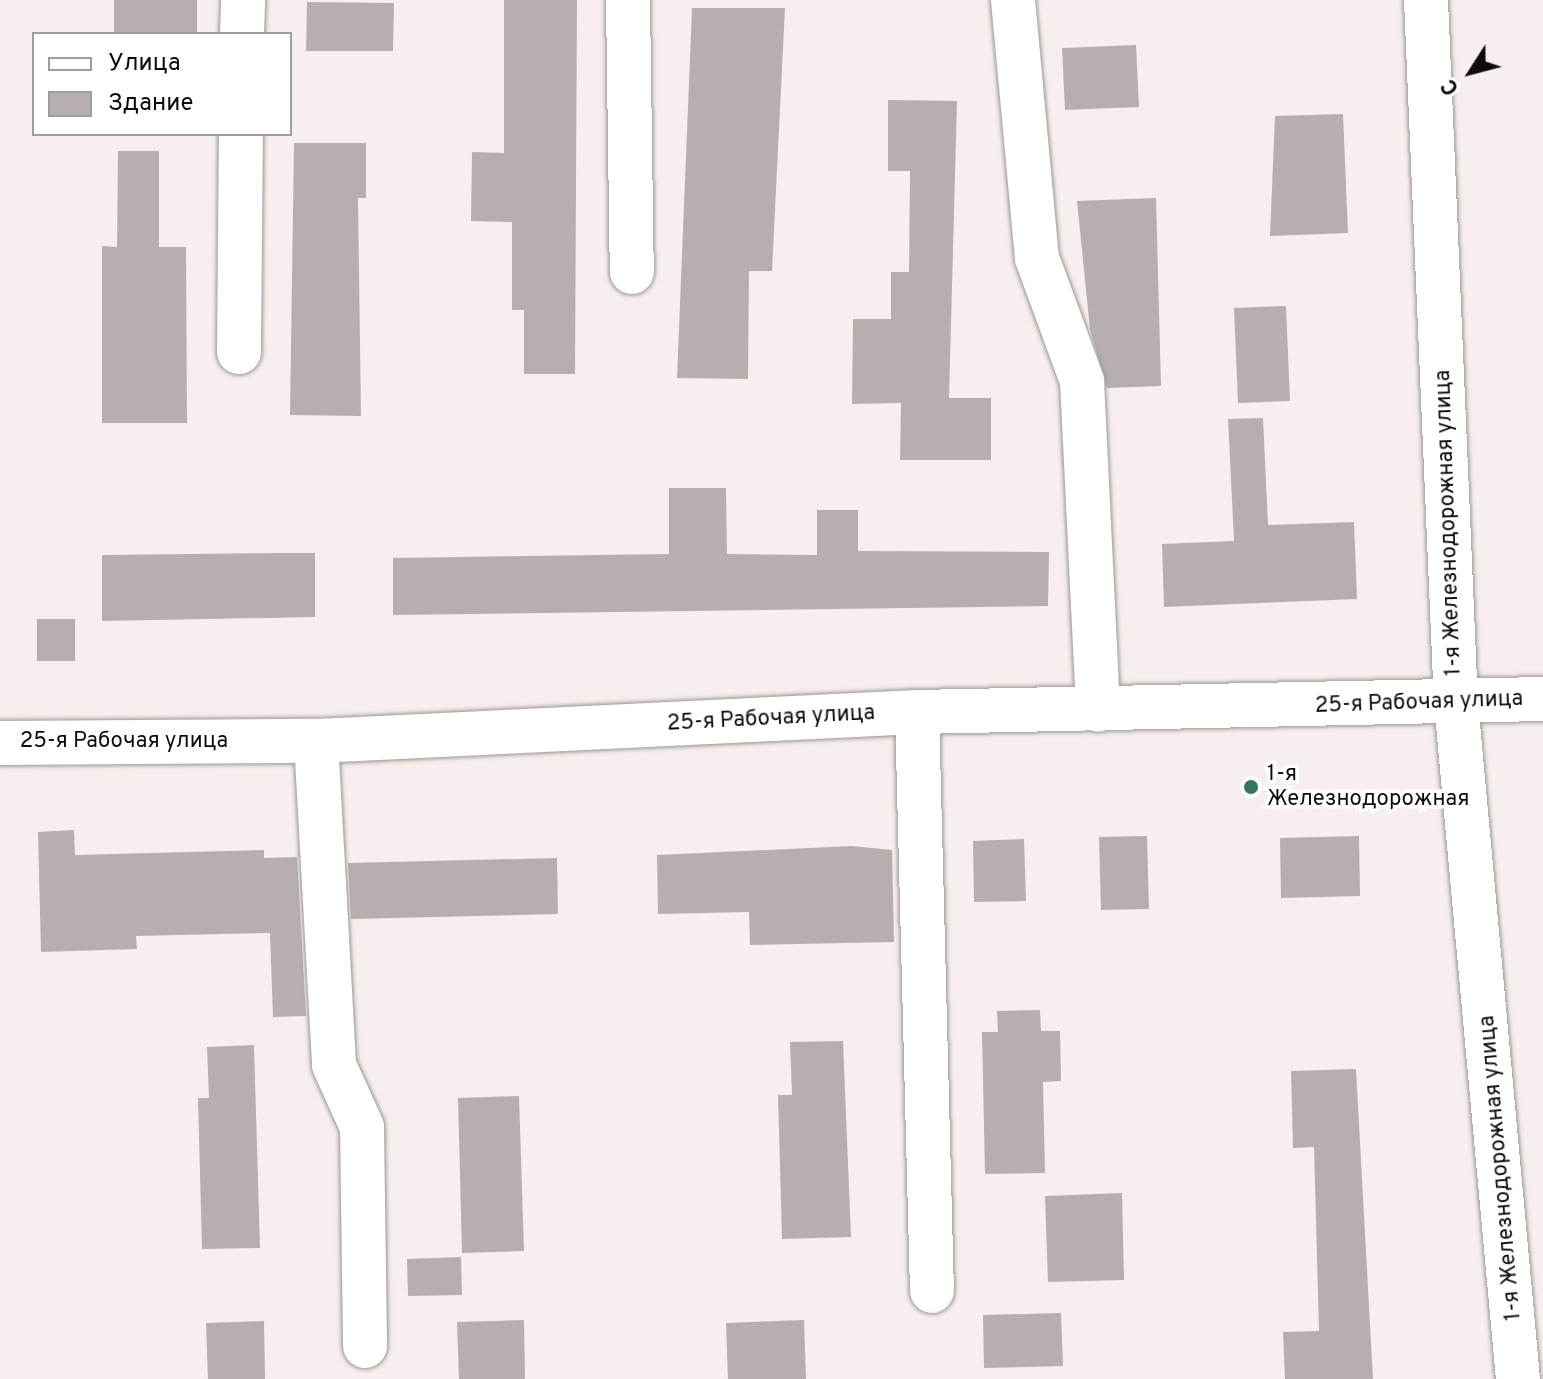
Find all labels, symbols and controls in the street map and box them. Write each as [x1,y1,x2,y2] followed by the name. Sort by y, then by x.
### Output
[32,32,292,136] legend
[1431,32,1511,112] north arrow
[108,49,181,79] text: Улица
[1436,73,1466,100] text: С
[108,89,194,119] text: Здание
[1430,370,1468,676] street label: 1-я Железнодорожная улица
[1314,686,1524,720] street label: 25-я Рабочая улица
[666,700,876,738] street label: 25-я Рабочая улица
[20,729,228,755] street label: 25-я Рабочая улица
[1267,761,1470,812] place label: 1-я Железнодорожная
[1242,778,1260,796] marker: 1-я Железнодорожная
[1475,1014,1527,1322] street label: 1-я Железнодорожная улица

